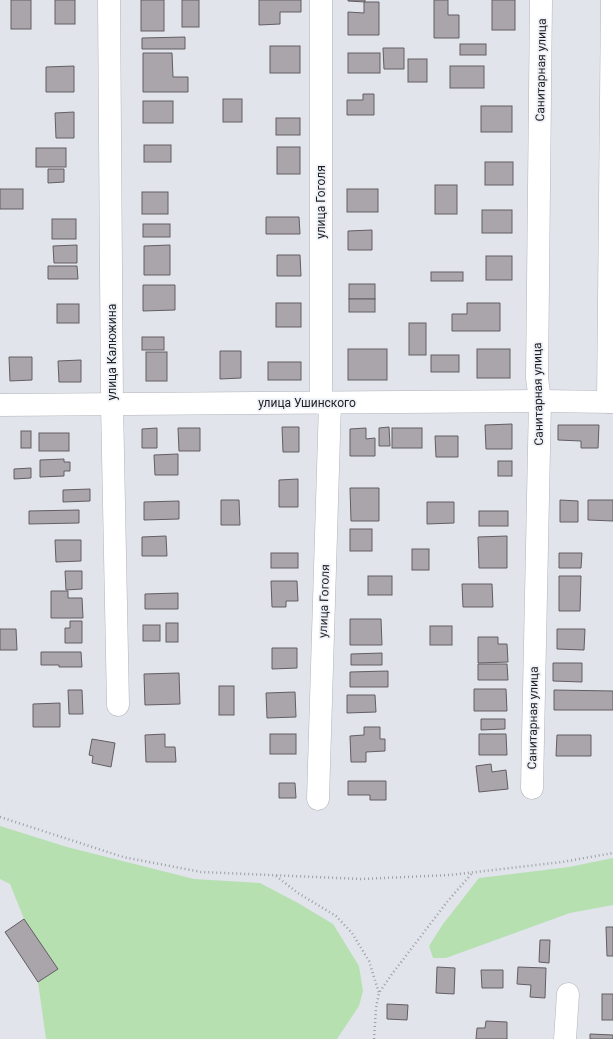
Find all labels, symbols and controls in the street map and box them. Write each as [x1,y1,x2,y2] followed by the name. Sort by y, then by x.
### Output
[533,18,549,122] street label: Санитарная улица
[314,165,328,239] street label: улица Гоголя
[105,304,119,400] street label: улица Калюжина
[530,342,546,446] street label: Санитарная улица
[258,396,356,410] street label: улица Ушинского
[316,564,332,638] street label: улица Гоголя
[525,666,541,770] street label: Санитарная улица

